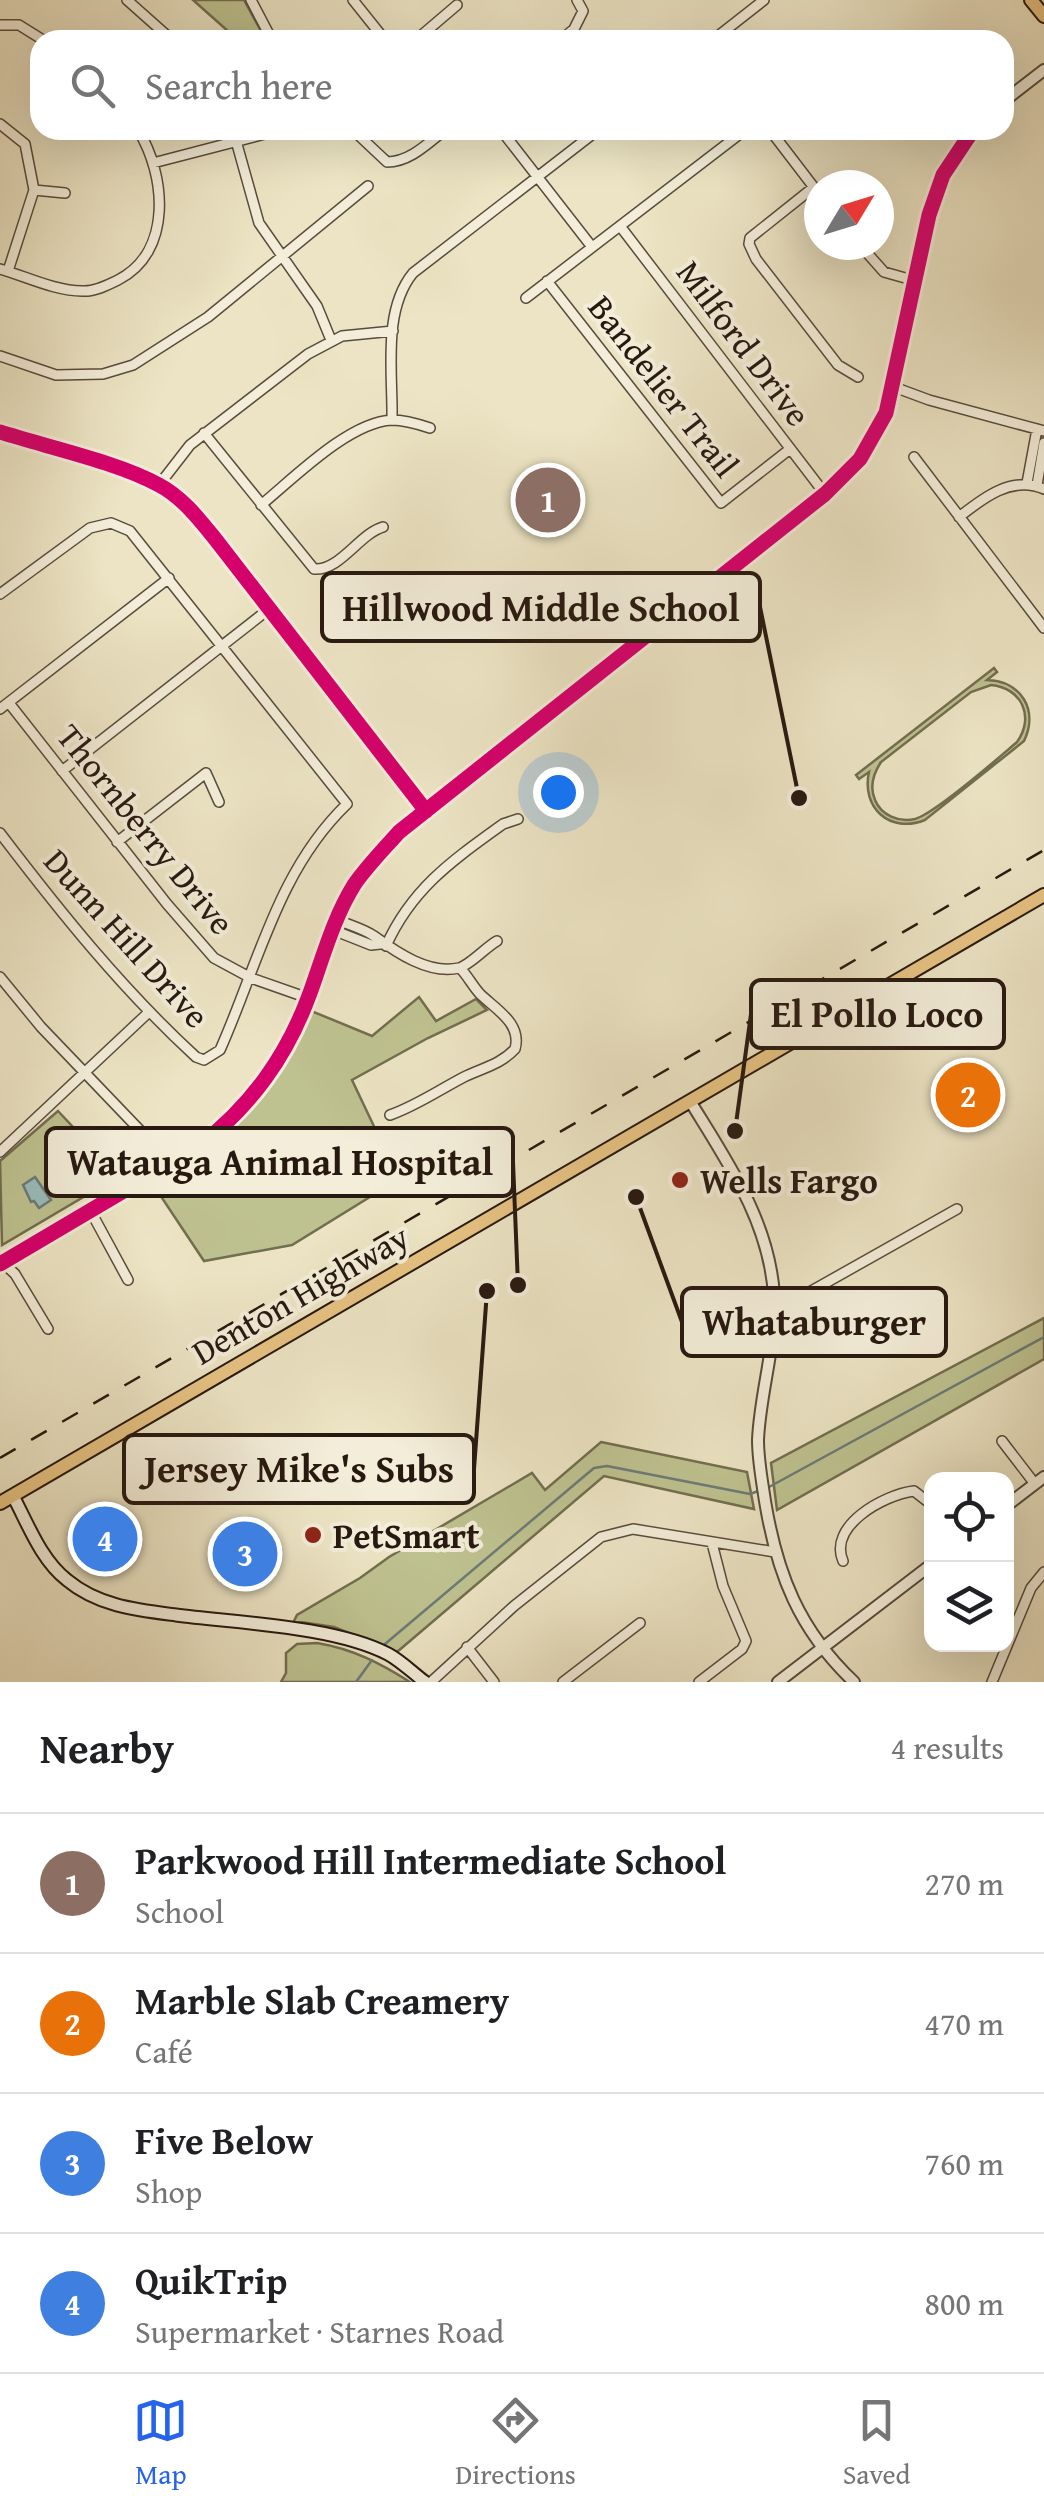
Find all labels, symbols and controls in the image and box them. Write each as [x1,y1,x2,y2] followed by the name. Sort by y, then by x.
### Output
[30,30,1014,140] search box
[145,57,333,113] text: Search here
[65,58,120,113] icon: search
[804,170,894,260] north arrow
[665,249,823,437] street label: Milford Drive
[576,284,752,488] street label: Bandelier Trail
[516,462,580,538] pin: 1
[322,573,760,641] callout: Hillwood Middle School
[342,579,740,635] text: Hillwood Middle School
[45,713,247,945] street label: Thornberry Drive
[533,767,584,818] your location
[32,837,222,1039] street label: Dunn Hill Drive
[751,980,1004,1048] callout: El Pollo Loco
[771,985,983,1041] text: El Pollo Loco
[936,1058,1000,1132] pin: 2
[46,1128,513,1196] callout: Watauga Animal Hospital
[67,1133,493,1189] text: Watauga Animal Hospital
[700,1155,878,1206] place label: Wells Fargo
[669,1169,691,1191] marker: Wells Fargo
[182,1211,419,1377] street label: Denton Highway
[682,1288,946,1356] callout: Whataburger
[702,1293,927,1349] text: Whataburger
[124,1435,474,1503] callout: Jersey Mike's Subs
[138,1440,454,1496] text: Jersey Mike's Subs
[924,1472,1014,1652] map controls
[924,1472,1014,1562] button: locate
[72,1502,138,1576] pin: 4
[333,1510,479,1561] place label: PetSmart
[212,1516,278,1592] pin: 3
[302,1524,324,1546] marker: PetSmart
[924,1562,1014,1652] button: layers
[40,1717,174,1778] text: Nearby
[891,1724,1004,1771] text: 4 results
[135,1832,726,1888] text: Parkwood Hill Intermediate School
[64,1860,81,1907] text: 1
[925,1860,1004,1907] text: 270 m
[135,1888,224,1935] text: School
[135,1972,509,2028] text: Marble Slab Creamery
[64,2000,81,2047] text: 2
[925,2000,1004,2047] text: 470 m
[135,2028,193,2075] text: Café
[135,2112,313,2168] text: Five Below
[64,2140,81,2187] text: 3
[925,2140,1004,2187] text: 760 m
[135,2168,202,2215] text: Shop
[135,2252,287,2308] text: QuikTrip
[64,2280,81,2327] text: 4
[925,2280,1004,2327] text: 800 m
[135,2308,504,2355] text: Supermarket · Starnes Road
[133,2393,188,2494] tab: Map
[455,2393,576,2494] tab: Directions
[843,2393,911,2494] tab: Saved

